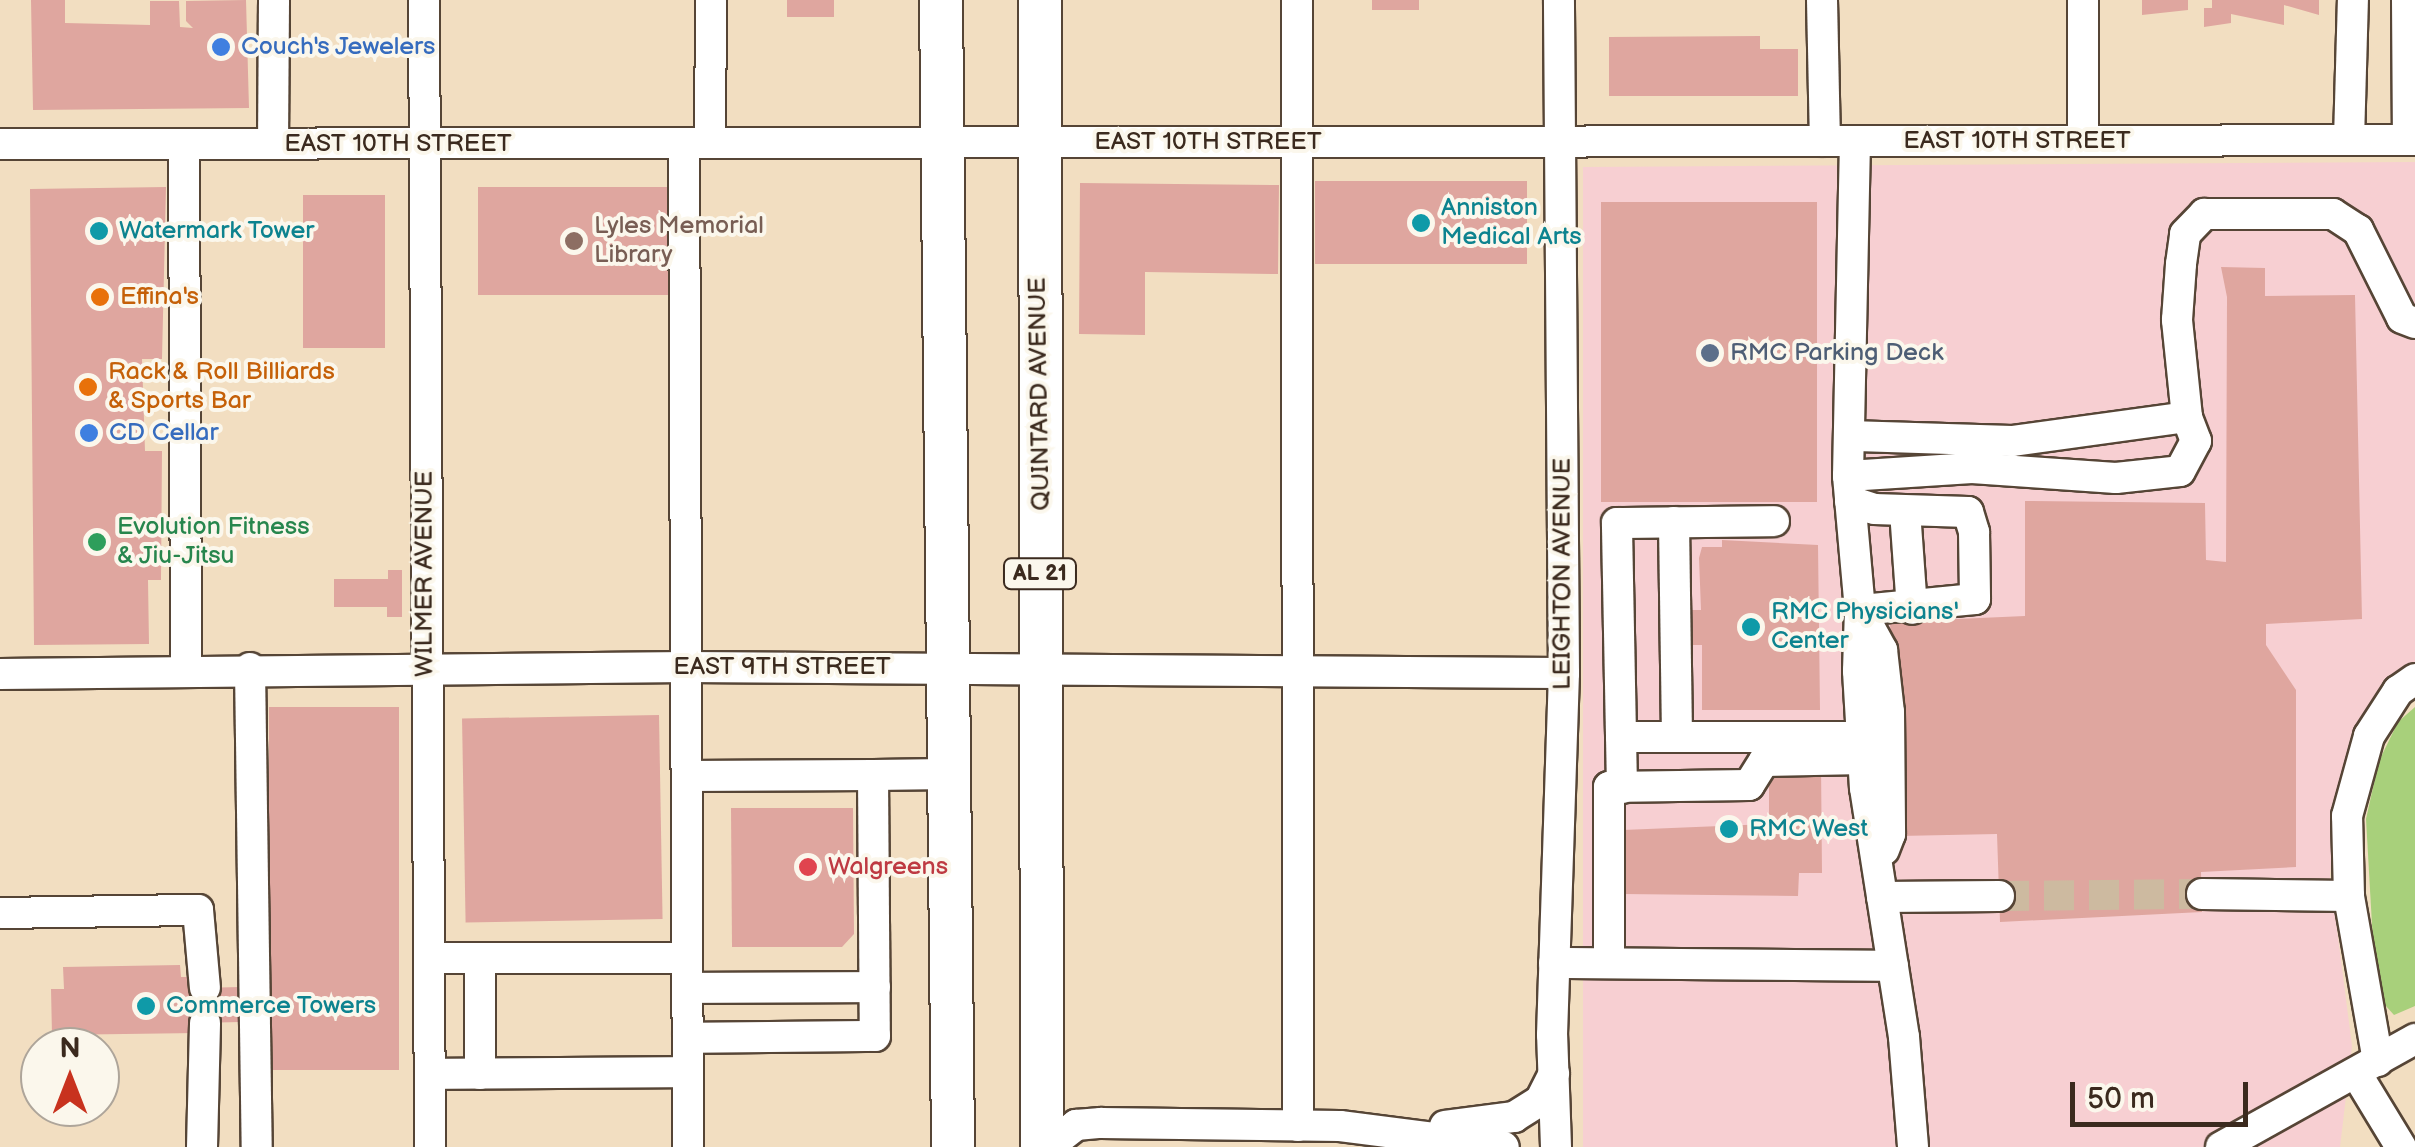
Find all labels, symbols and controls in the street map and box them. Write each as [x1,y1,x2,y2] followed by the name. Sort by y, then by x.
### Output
[241,32,437,62] place label: Couch's Jewelers
[210,36,232,58] marker: Couch's Jewelers
[1903,126,2131,156] street label: EAST 10TH STREET
[1094,127,1322,157] street label: EAST 10TH STREET
[284,129,512,159] street label: EAST 10TH STREET
[1441,194,1582,253] place label: Anniston Medical Arts
[594,212,764,271] place label: Lyles Memorial Library
[1410,212,1432,234] marker: Anniston Medical Arts
[119,216,315,246] place label: Watermark Tower
[88,220,110,242] marker: Watermark Tower
[563,230,585,252] marker: Lyles Memorial Library
[1023,277,1057,511] street label: QUINTARD AVENUE
[120,282,199,312] place label: Effina's
[89,286,111,308] marker: Effina's
[1730,338,1943,368] place label: RMC Parking Deck
[1699,342,1721,364] marker: RMC Parking Deck
[108,358,335,417] place label: Rack & Roll Billiards & Sports Bar
[77,376,99,398] marker: Rack & Roll Billiards & Sports Bar
[109,418,218,448] place label: CD Cellar
[78,422,100,444] marker: CD Cellar
[1548,458,1578,690] street label: LEIGHTON AVENUE
[410,471,440,677] street label: WILMER AVENUE
[117,513,310,572] place label: Evolution Fitness & Jiu-Jitsu
[86,531,108,553] marker: Evolution Fitness & Jiu-Jitsu
[1002,557,1078,591] road number: AL 21
[1771,598,1959,657] place label: RMC Physicians' Center
[1740,616,1762,638] marker: RMC Physicians' Center
[673,652,891,682] street label: EAST 9TH STREET
[1749,814,1869,844] place label: RMC West
[1718,818,1740,840] marker: RMC West
[828,852,948,882] place label: Walgreens
[797,856,819,878] marker: Walgreens
[166,991,377,1021] place label: Commerce Towers
[135,995,157,1017] marker: Commerce Towers
[20,1027,120,1127] north arrow
[59,1032,81,1065] text: N
[2075,1062,2252,1124] scale bar
[2087,1081,2155,1117] text: 50 m

